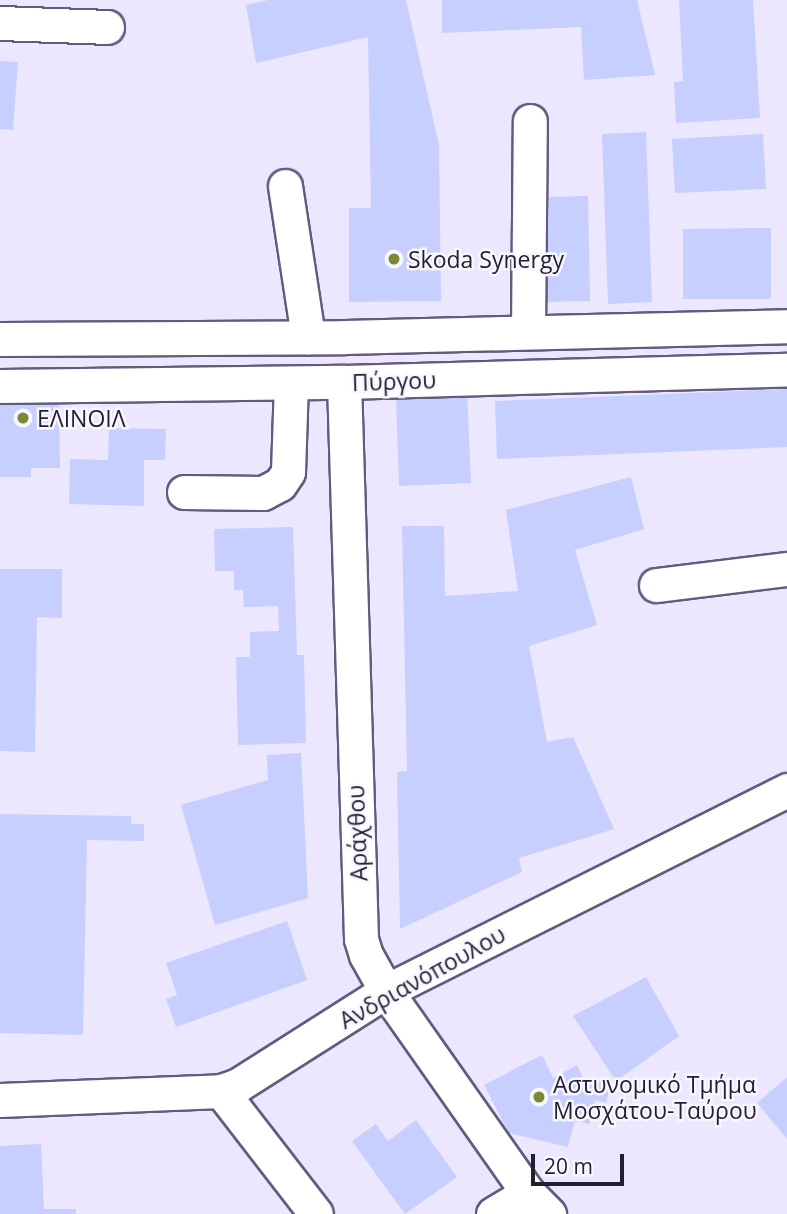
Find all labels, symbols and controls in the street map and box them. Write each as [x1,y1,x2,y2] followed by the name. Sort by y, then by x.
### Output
[408,245,564,273] place label: Skoda Synergy
[386,251,402,267] marker: Skoda Synergy
[351,366,437,396] street label: Πύργου
[37,404,126,432] place label: ΕΛΙΝΟΙΛ
[15,410,31,426] marker: ΕΛΙΝΟΙΛ
[342,784,372,882] street label: Αράχθου
[334,920,510,1034] street label: Ανδριανόπουλου
[553,1070,757,1124] place label: Αστυνομικό Τμήμα Μοσχάτου-Ταύρου
[531,1089,547,1105] marker: Αστυνομικό Τμήμα Μοσχάτου-Ταύρου
[535,1140,628,1184] scale bar
[544,1152,593,1180] text: 20 m

